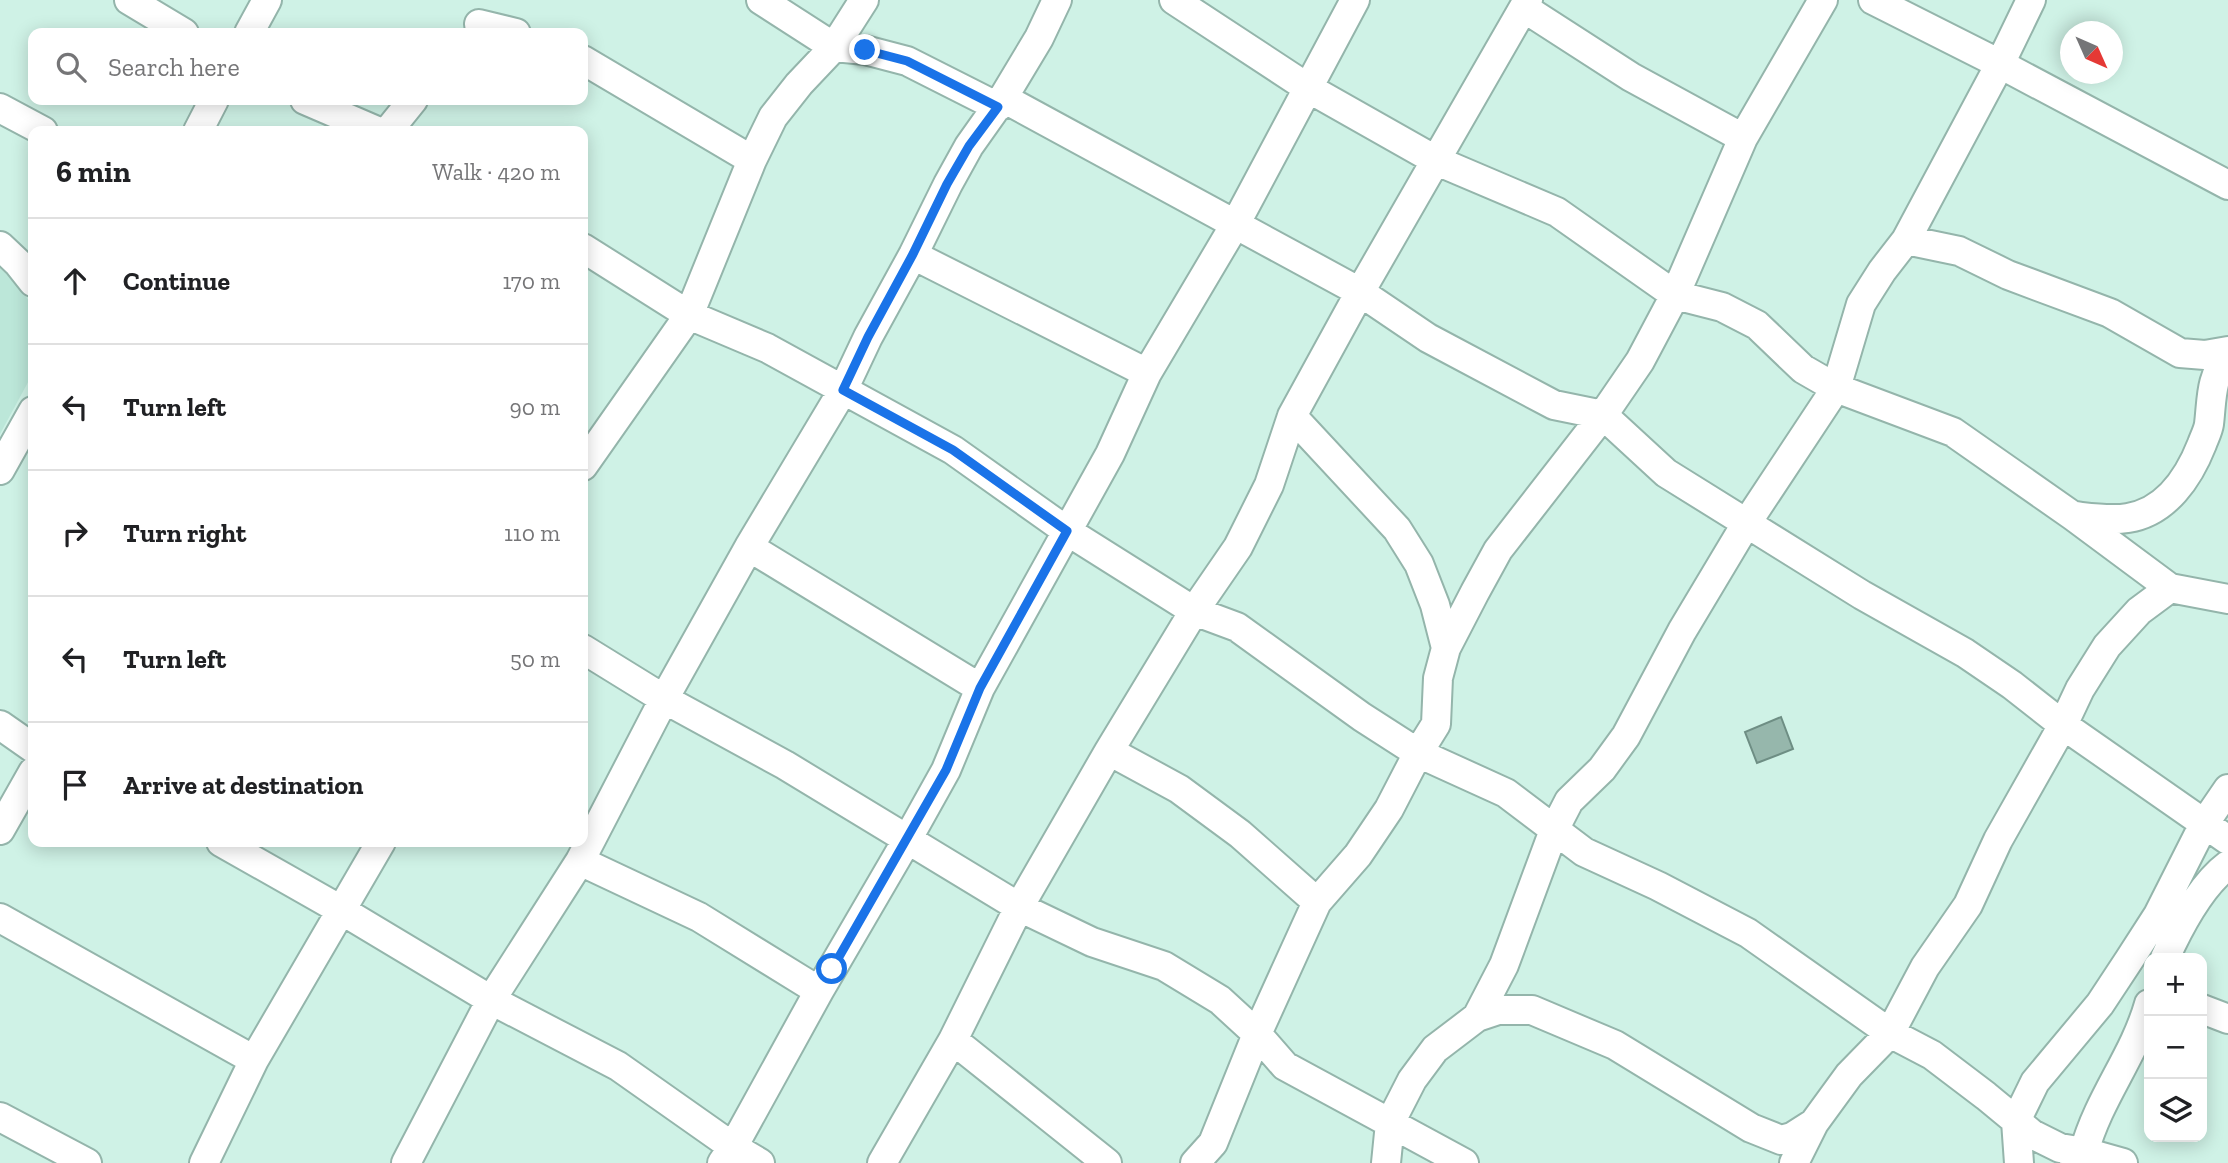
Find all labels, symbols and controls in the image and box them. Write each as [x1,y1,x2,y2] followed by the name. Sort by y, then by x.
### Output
[2060,21,2123,84] north arrow
[28,28,588,105] search box
[849,34,880,65] route end
[52,48,90,86] icon: search
[108,51,240,83] text: Search here
[56,154,131,190] text: 6 min
[432,158,560,186] text: Walk · 420 m
[56,262,94,300] icon: ahead
[123,265,230,297] text: Continue
[502,267,560,295] text: 170 m
[56,388,94,426] icon: left
[123,391,226,423] text: Turn left
[509,393,560,421] text: 90 m
[56,514,94,552] icon: right
[123,517,246,549] text: Turn right
[504,519,560,547] text: 110 m
[56,640,94,678] icon: left
[123,643,226,675] text: Turn left
[510,645,560,673] text: 50 m
[56,766,94,804] icon: arrive
[123,769,363,801] text: Arrive at destination
[816,953,847,984] route start
[2144,953,2207,1142] map controls
[2144,953,2207,1016] button: +
[2144,1016,2207,1079] button: −
[2144,1079,2207,1142] button: layers

